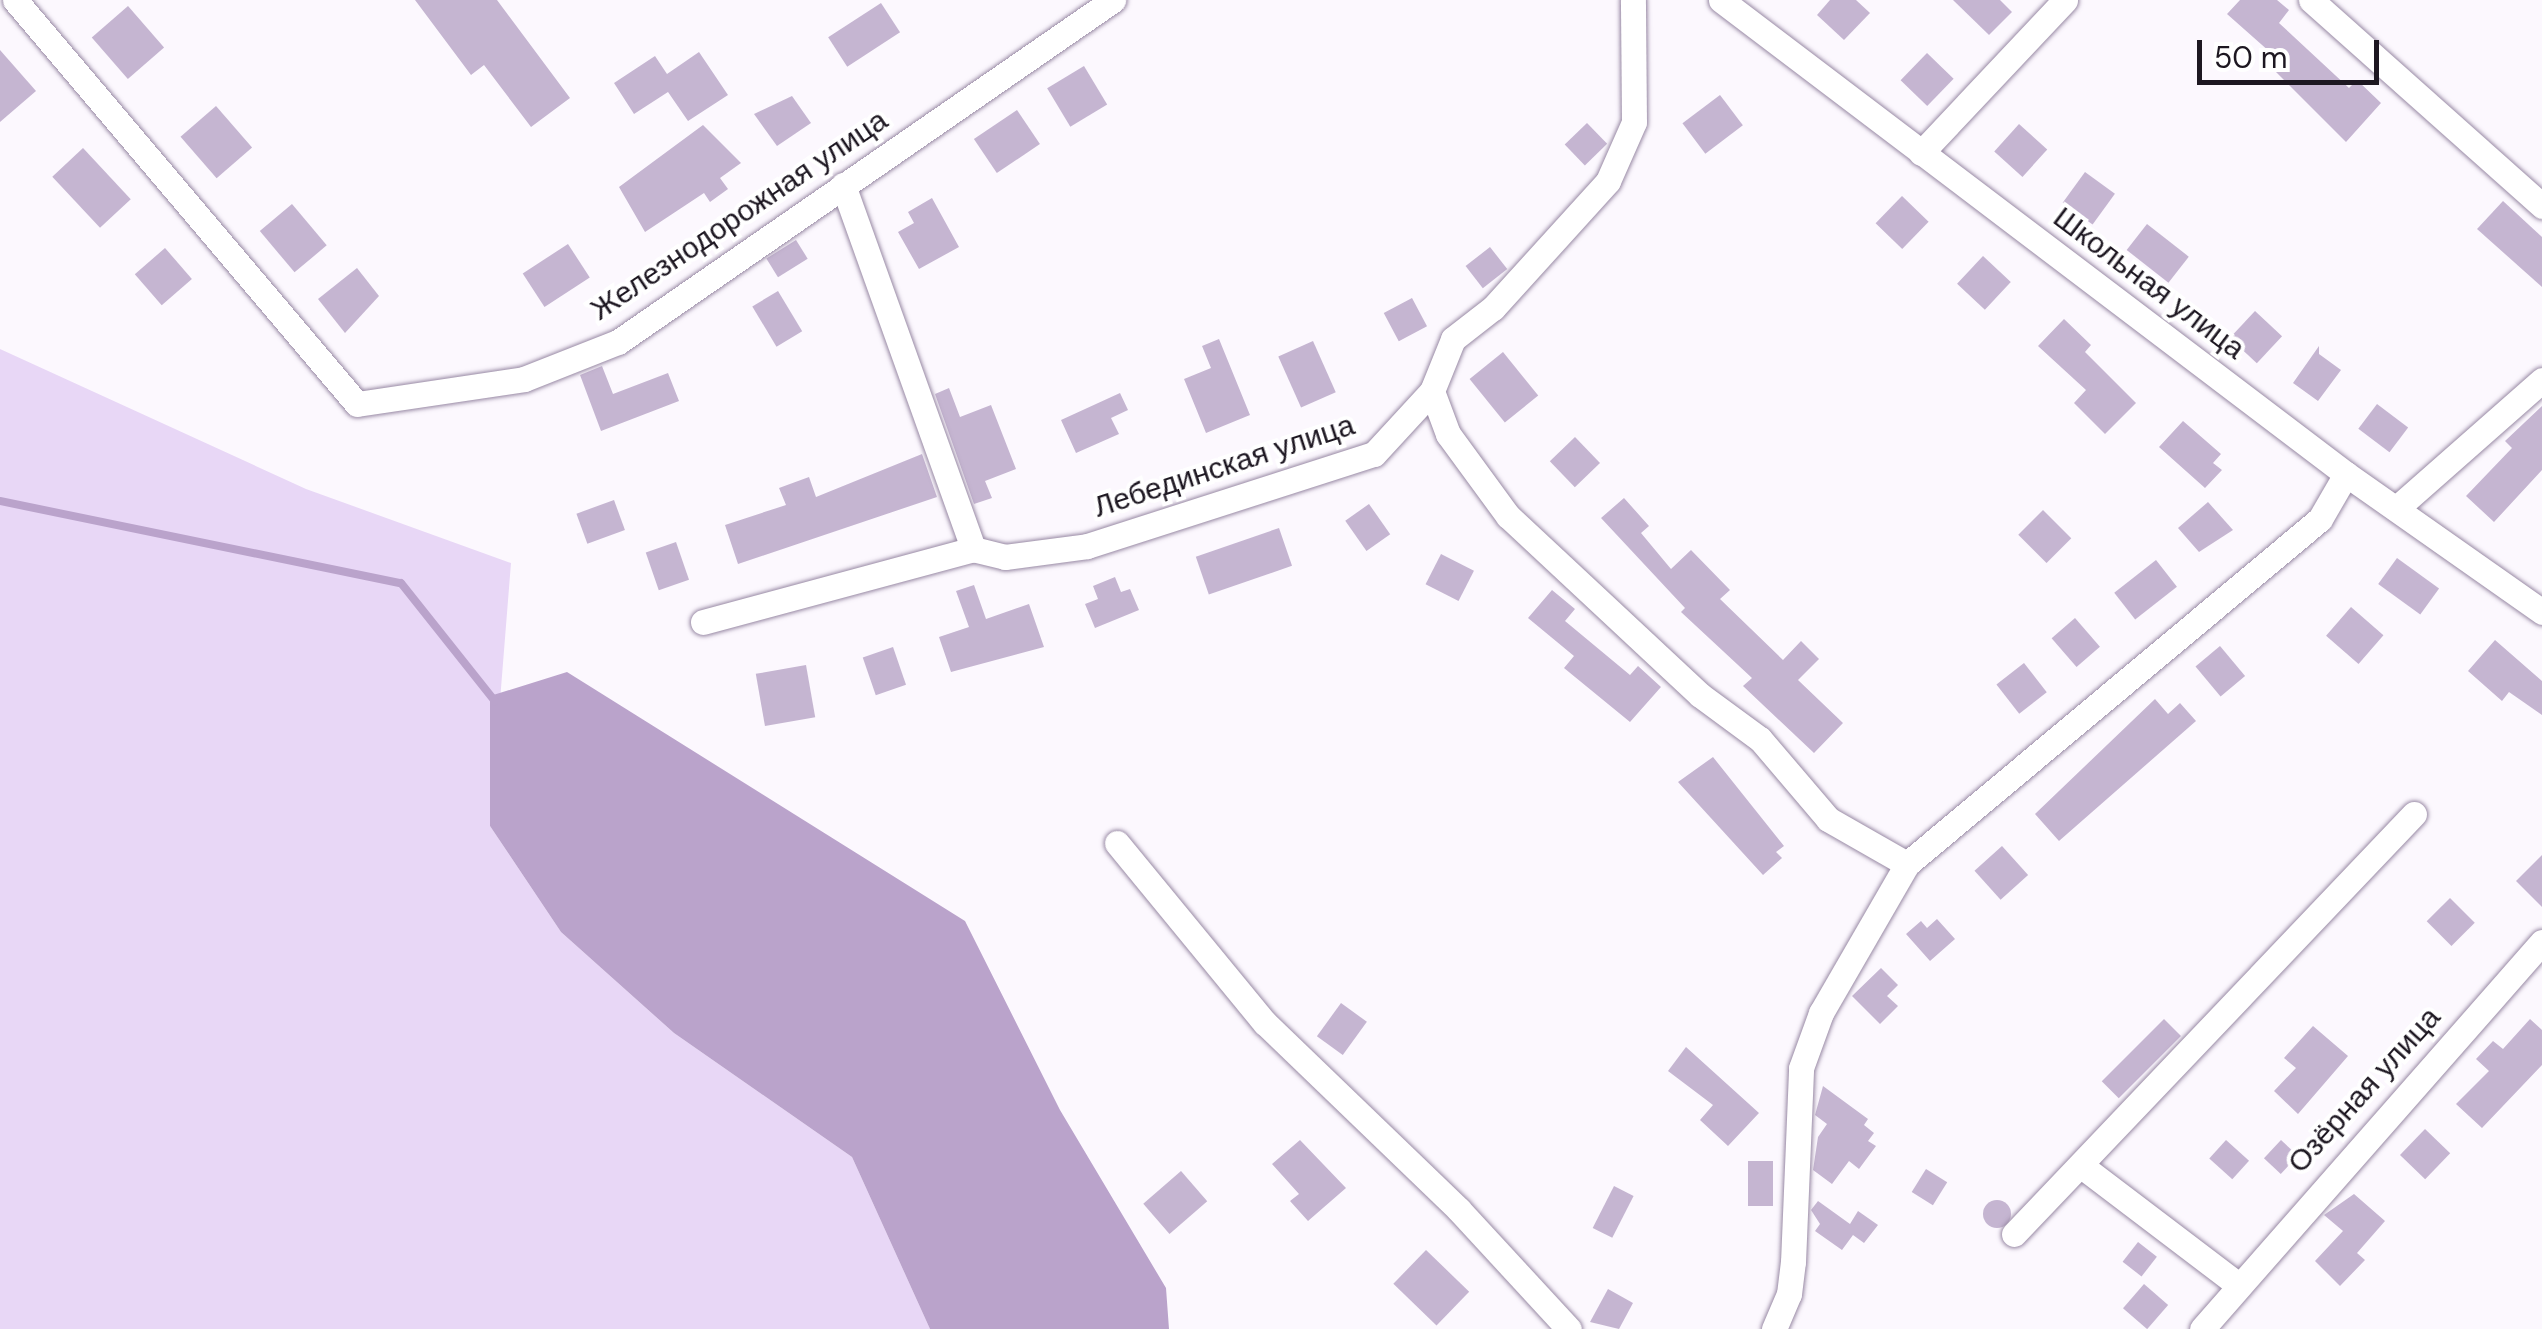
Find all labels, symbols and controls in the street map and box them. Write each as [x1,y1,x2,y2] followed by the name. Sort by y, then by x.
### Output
[2202,20,2384,82] scale bar
[2214,38,2288,77] text: 50 m
[584,102,894,328] street label: Железнодорожная улица
[2046,199,2252,367] street label: Школьная улица
[1089,407,1359,525] street label: Лебединская улица
[2280,1000,2448,1180] street label: Озёрная улица

